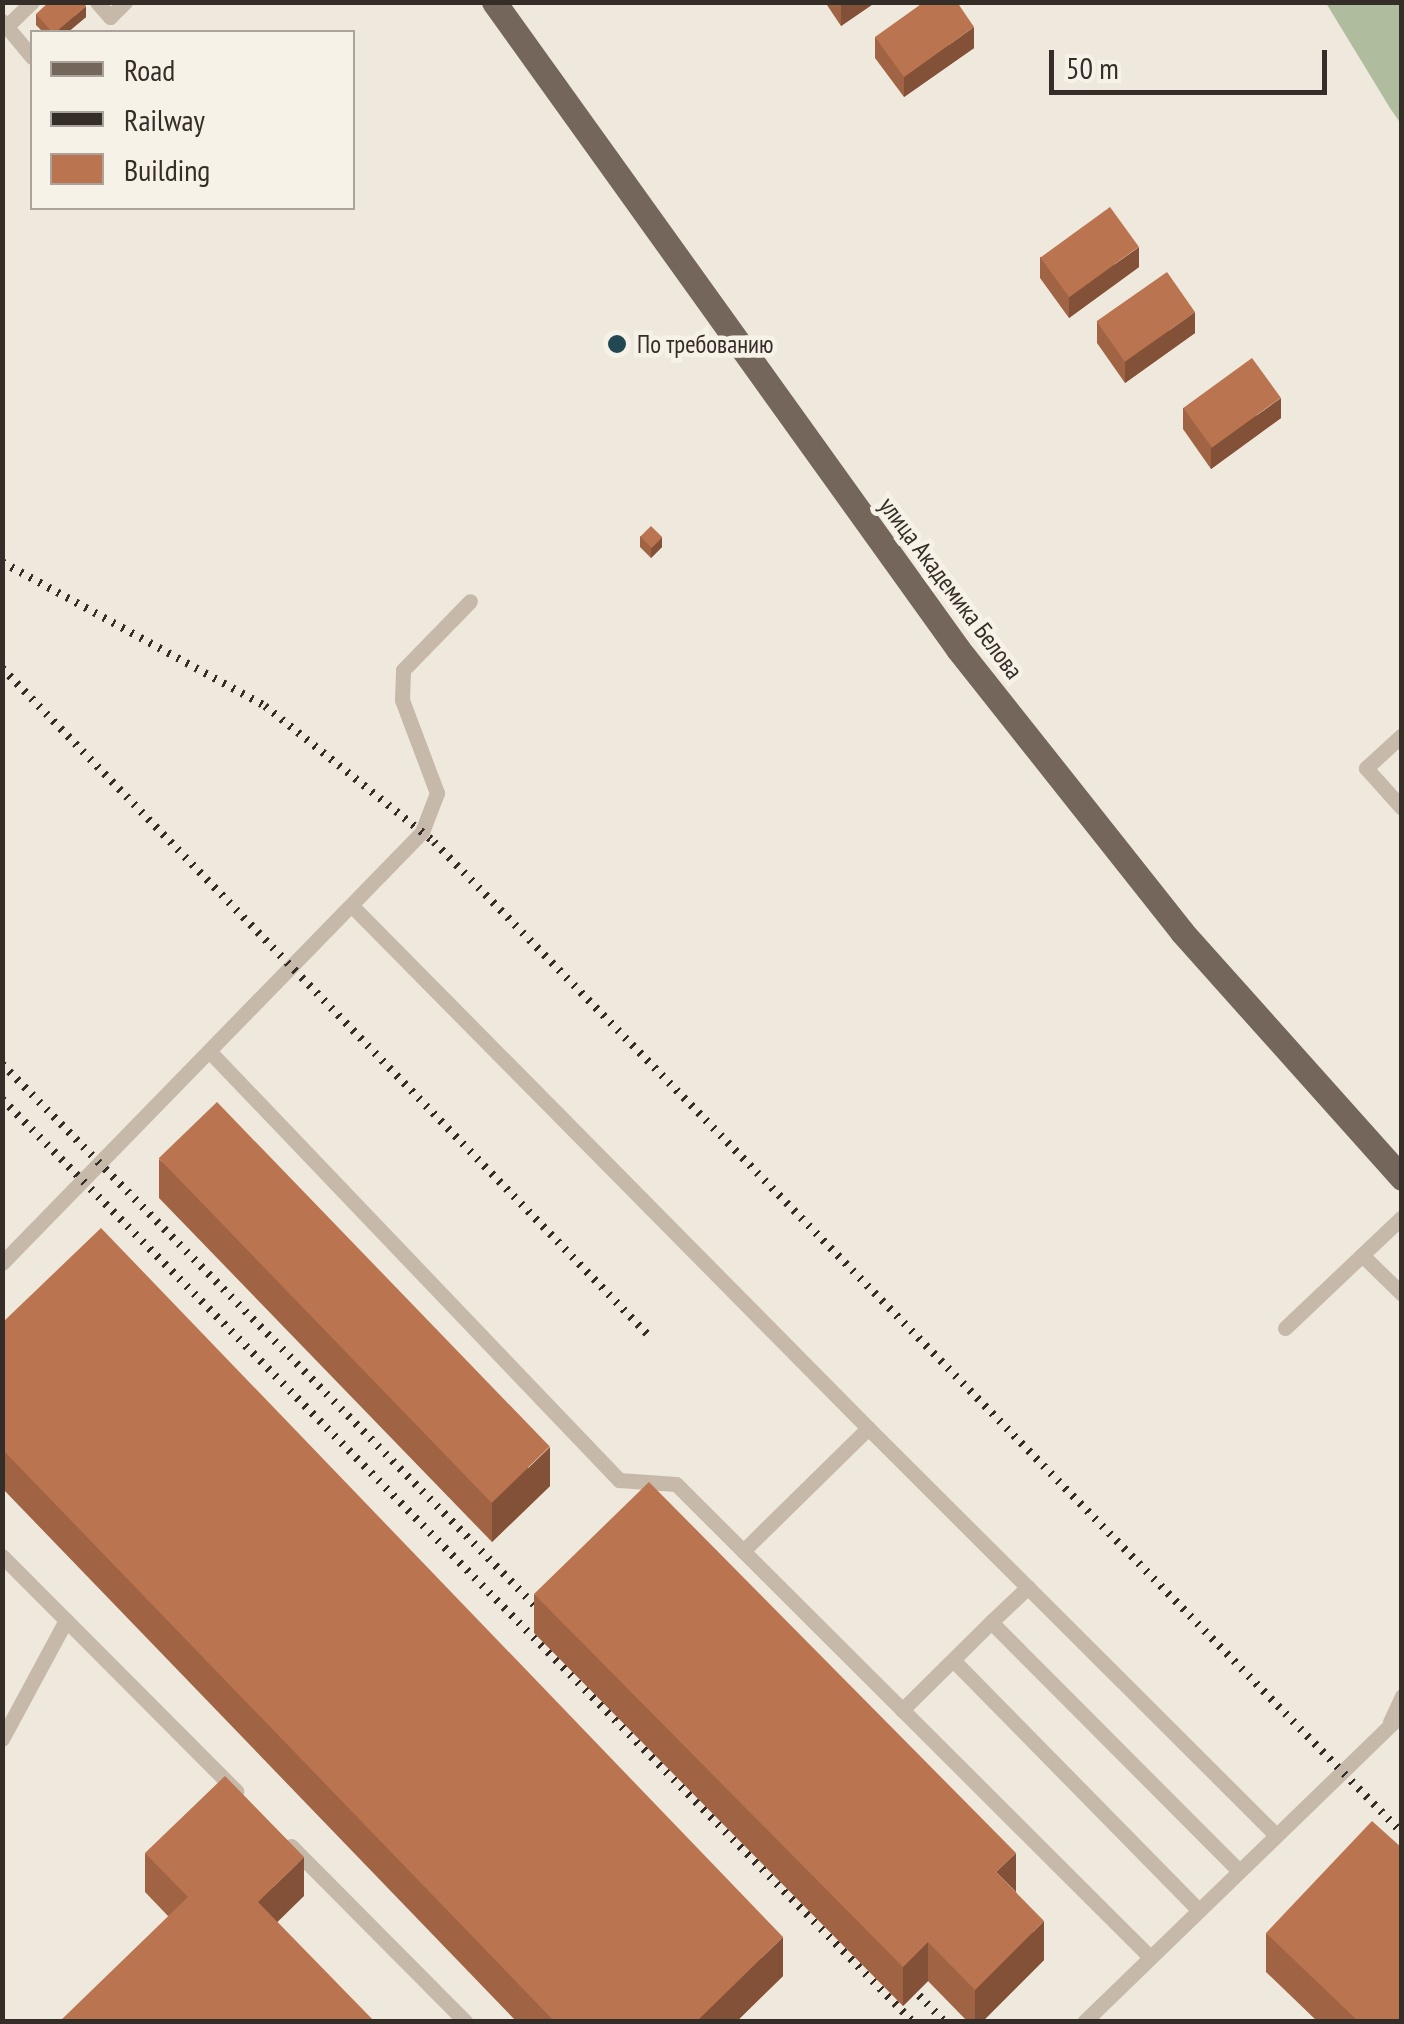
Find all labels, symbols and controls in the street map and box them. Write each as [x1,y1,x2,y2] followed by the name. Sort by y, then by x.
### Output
[30,30,355,210] legend
[1054,30,1332,92] scale bar
[1066,48,1119,87] text: 50 m
[124,50,175,89] text: Road
[124,100,205,139] text: Railway
[124,150,210,189] text: Building
[637,329,773,359] place label: По требованию
[606,333,628,355] marker: По требованию
[873,491,1029,685] street label: улица Академика Белова

